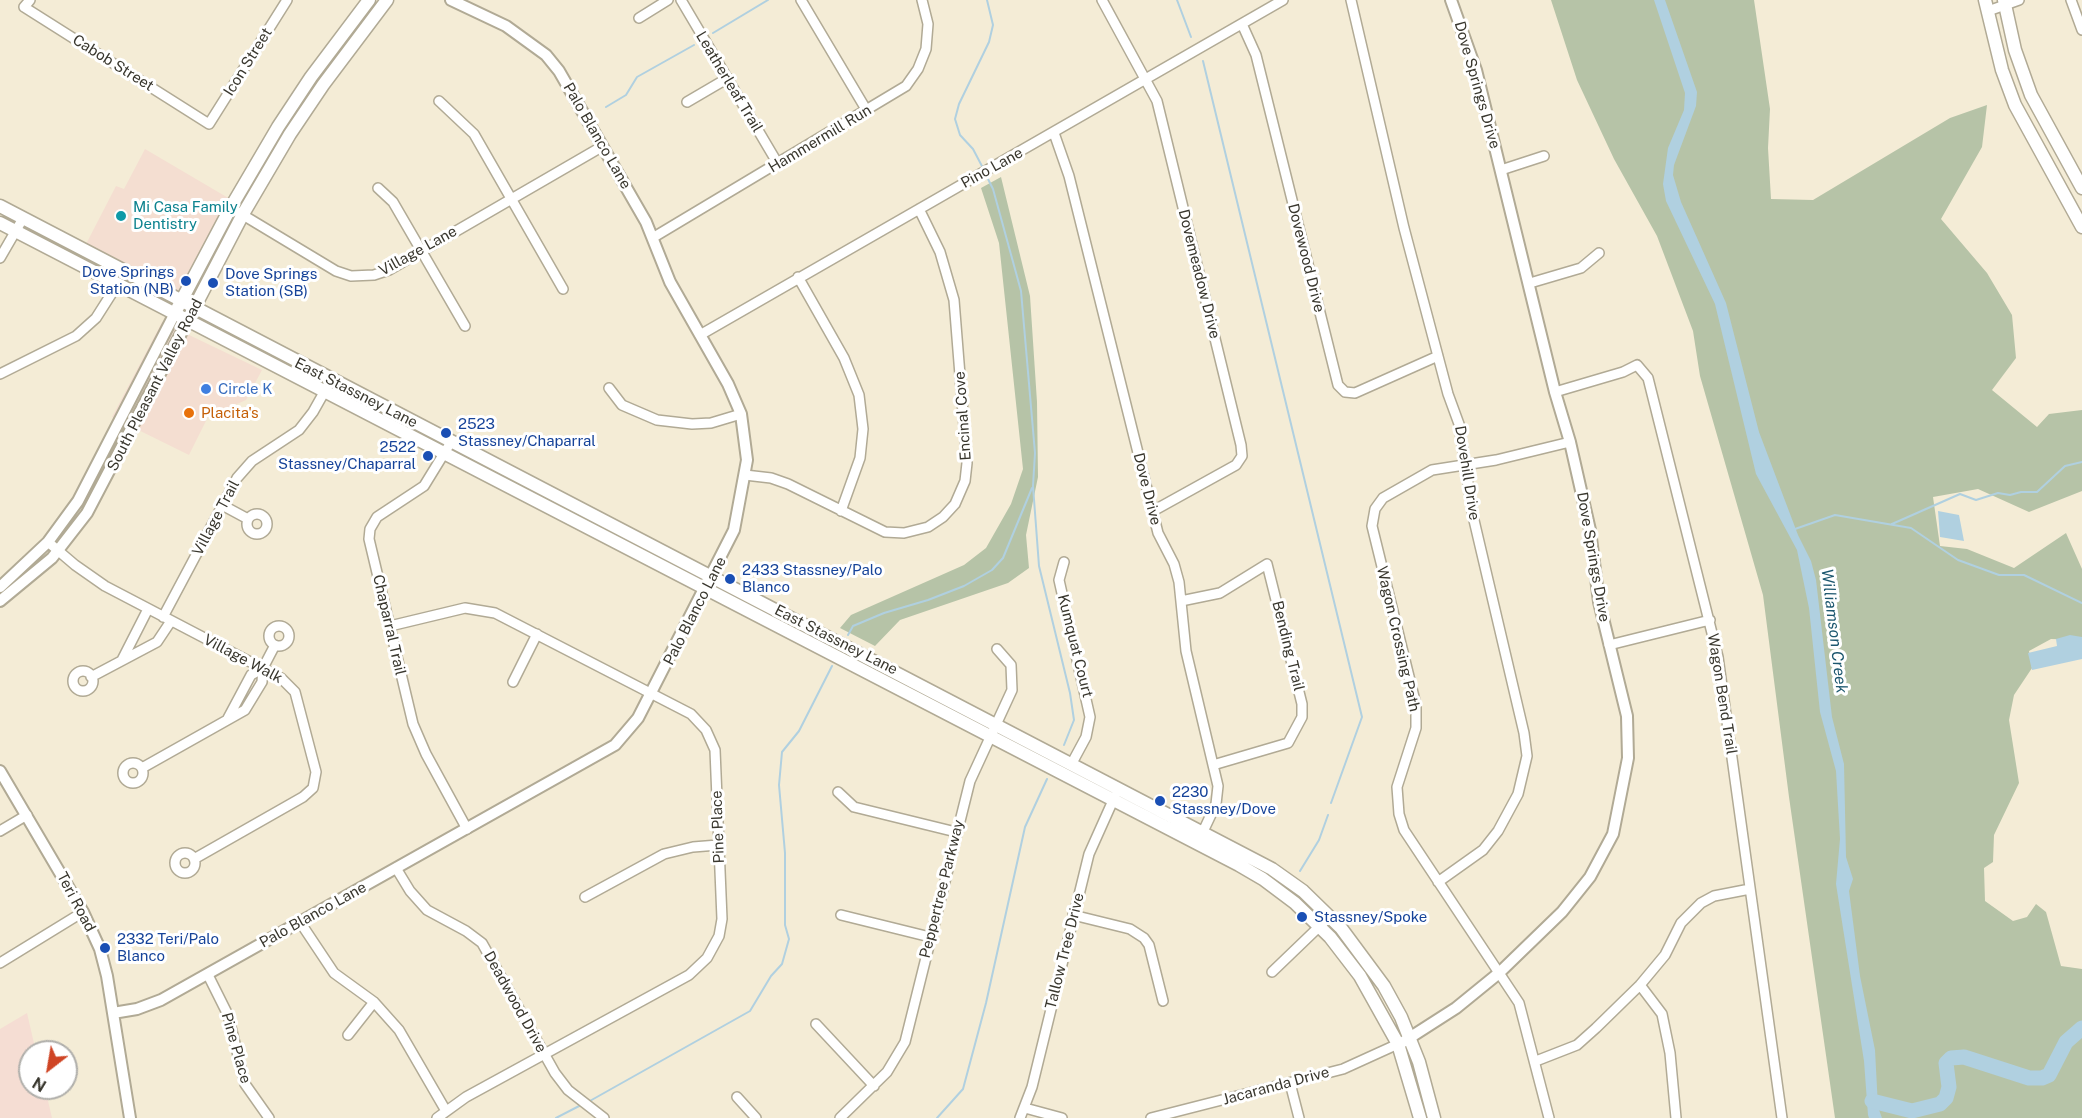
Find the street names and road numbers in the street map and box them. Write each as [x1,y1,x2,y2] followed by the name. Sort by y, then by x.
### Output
[1450,19,1504,151] street label: Dove Springs Drive
[220,25,276,99] street label: Icon Street
[692,28,766,136] street label: Leatherleaf Trail
[69,31,157,95] street label: Cabob Street
[559,80,635,192] street label: Palo Blanco Lane
[765,101,875,177] street label: Hammermill Run
[958,144,1026,192] street label: Pino Lane
[1284,202,1328,314] street label: Dovewood Drive
[1174,207,1224,341] street label: Dovemeadow Drive
[376,222,460,280] street label: Village Lane
[104,296,206,474] street label: South Pleasant Valley Road
[291,354,421,432] street label: East Stassney Lane
[951,371,975,461] street label: Encinal Cove
[1451,424,1483,522] street label: Dovehill Drive
[1129,451,1165,527] street label: Dove Drive
[189,477,243,559] street label: Village Trail
[1573,491,1613,623] street label: Dove Springs Drive
[660,554,730,668] street label: Palo Blanco Lane
[1372,564,1424,714] street label: Wagon Crossing Path
[369,573,409,677] street label: Chaparral Trail
[1053,593,1097,699] street label: Kumquat Court
[1268,599,1308,693] street label: Bending Trail
[771,601,901,679] street label: East Stassney Lane
[200,631,286,687] street label: Village Walk
[1704,632,1740,756] street label: Wagon Bend Trail
[708,790,728,864] street label: Pine Place
[916,818,968,960] street label: Peppertree Parkway
[53,869,99,935] street label: Teri Road
[256,878,370,952] street label: Palo Blanco Lane
[1042,891,1088,1011] street label: Tallow Tree Drive
[480,948,550,1056] street label: Deadwood Drive
[217,1010,255,1086] street label: Pine Place
[1221,1063,1331,1109] street label: Jacaranda Drive

